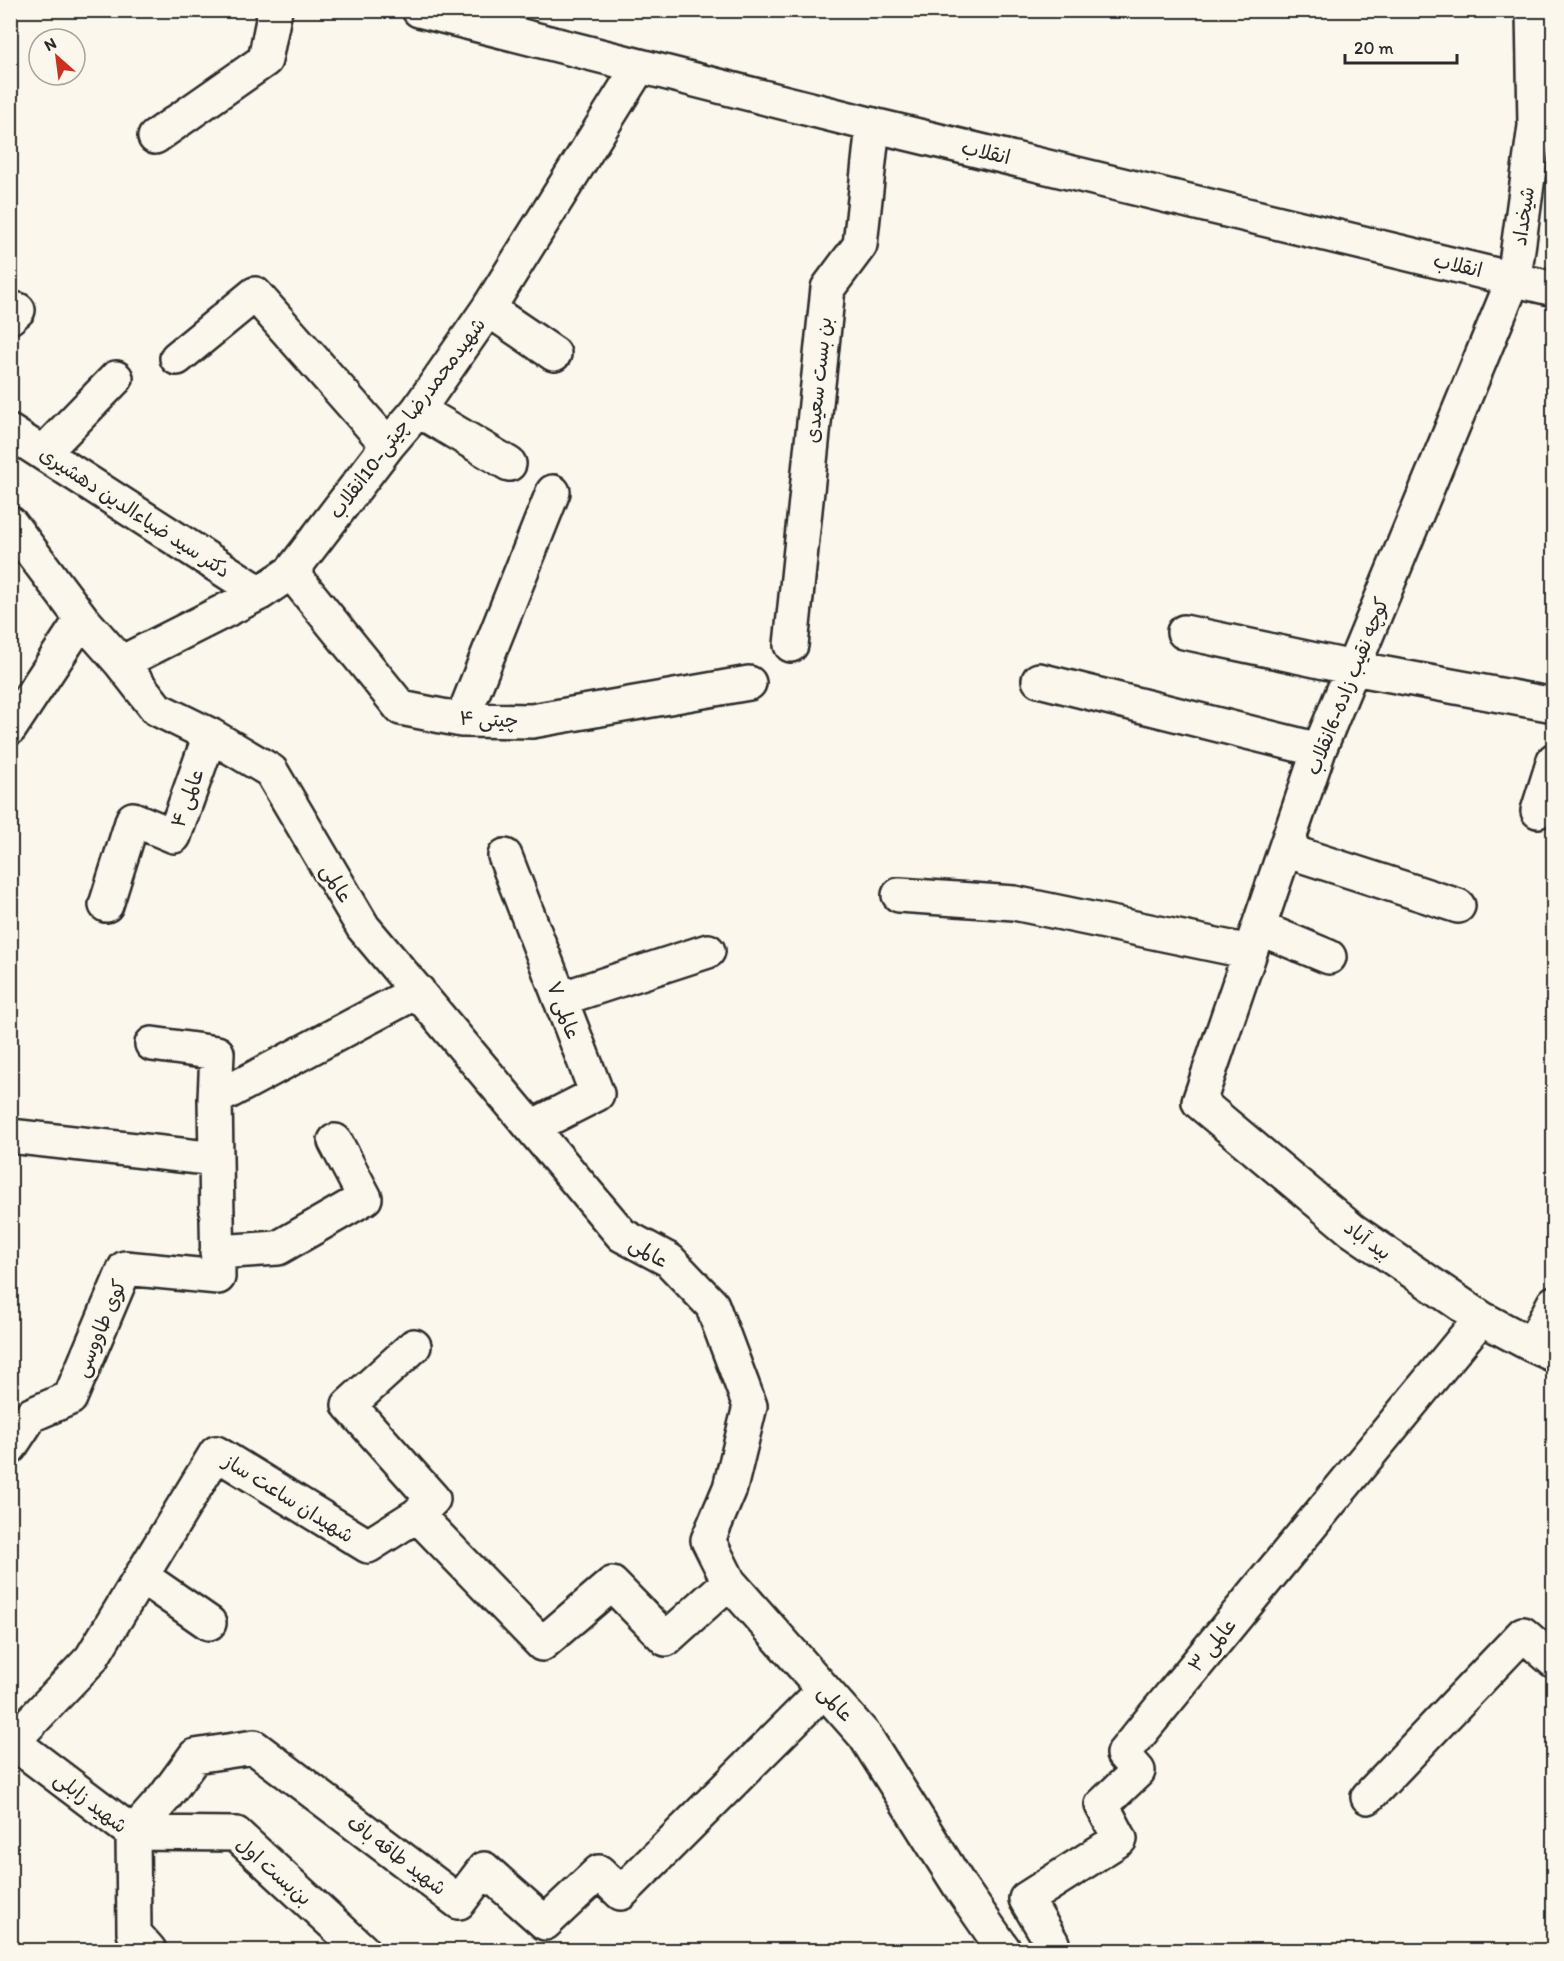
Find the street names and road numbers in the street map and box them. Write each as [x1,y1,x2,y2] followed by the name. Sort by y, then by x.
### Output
[959,135,1013,169] street label: انقلاب
[1507,185,1539,247] street label: شیخداد
[1431,248,1485,282] street label: انقلاب
[324,313,491,524] street label: شهیدمحمدرضا چیتی-10انقلاب
[799,316,837,444] street label: بن بست سعیدی
[35,441,235,583] street label: دکتر سید ضیاءالدین دهشیری
[1300,594,1395,779] street label: کوچه نقیب زاده-6انقلاب
[459,705,519,734] street label: چیتی ۴
[165,765,210,831] street label: عالمی ۴
[315,859,358,907] street label: عالمی
[541,978,586,1043] street label: عالمی ۷
[1340,1215,1396,1265] street label: بید آباد
[625,1231,673,1274] street label: عالمی
[69,1276,132,1381] street label: کوی طاووسی
[218,1447,359,1548] street label: شهیدان ساعت ساز
[1183,1613,1242,1677] street label: عالمی ۳
[813,1680,859,1727] street label: عالمی
[49,1766,132,1839] street label: شهید زابلی
[343,1810,451,1900] street label: شهید طاقه باف
[231,1832,317,1910] street label: بن‌بست اول

